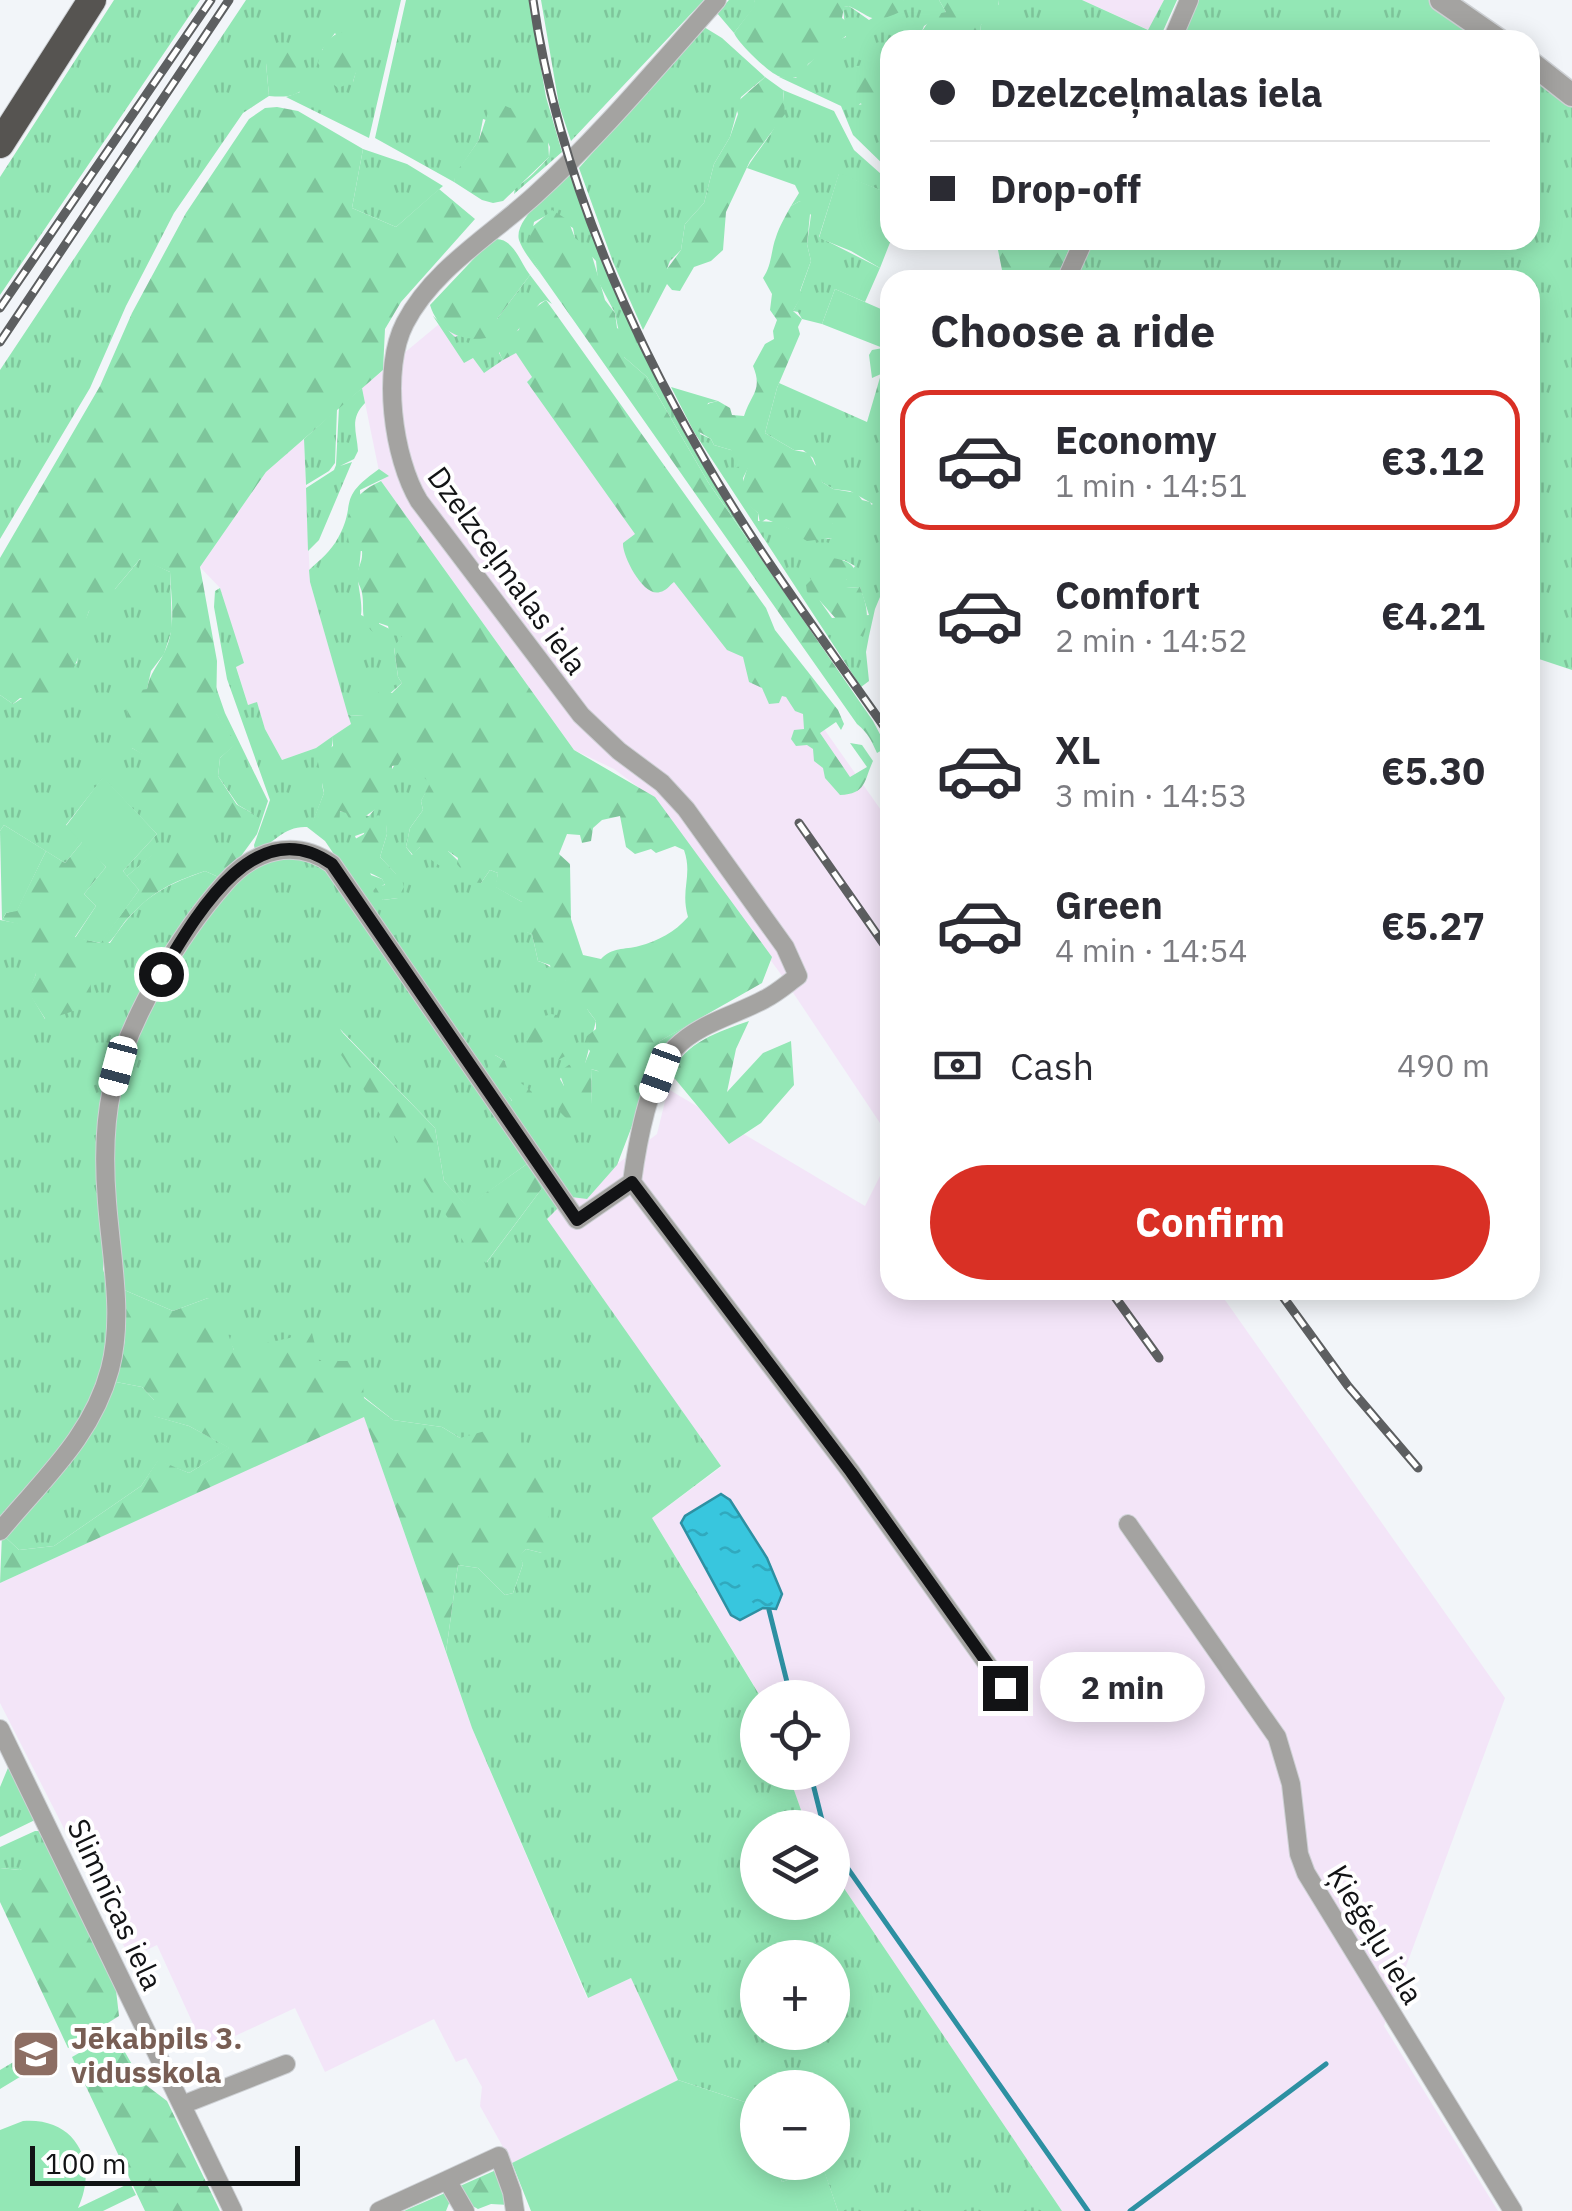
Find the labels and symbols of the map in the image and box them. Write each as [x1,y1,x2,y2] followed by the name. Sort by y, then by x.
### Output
[419,458,597,682] street label: Dzelzceļmalas iela
[139,952,184,997] route start
[96,1033,140,1099] car
[636,1040,684,1106] car
[1040,1653,1205,1723] callout: 2 min
[983,1666,1028,1711] route end
[59,1812,173,1996] street label: Slimnīcas iela
[1319,1857,1433,2011] street label: Ķieģeļu iela
[71,2018,243,2091] place label: Jēkabpils 3. vidusskola
[10,2028,62,2080] school or university icon: Jēkabpils 3. vidusskola
[30,2141,300,2186] scale bar

